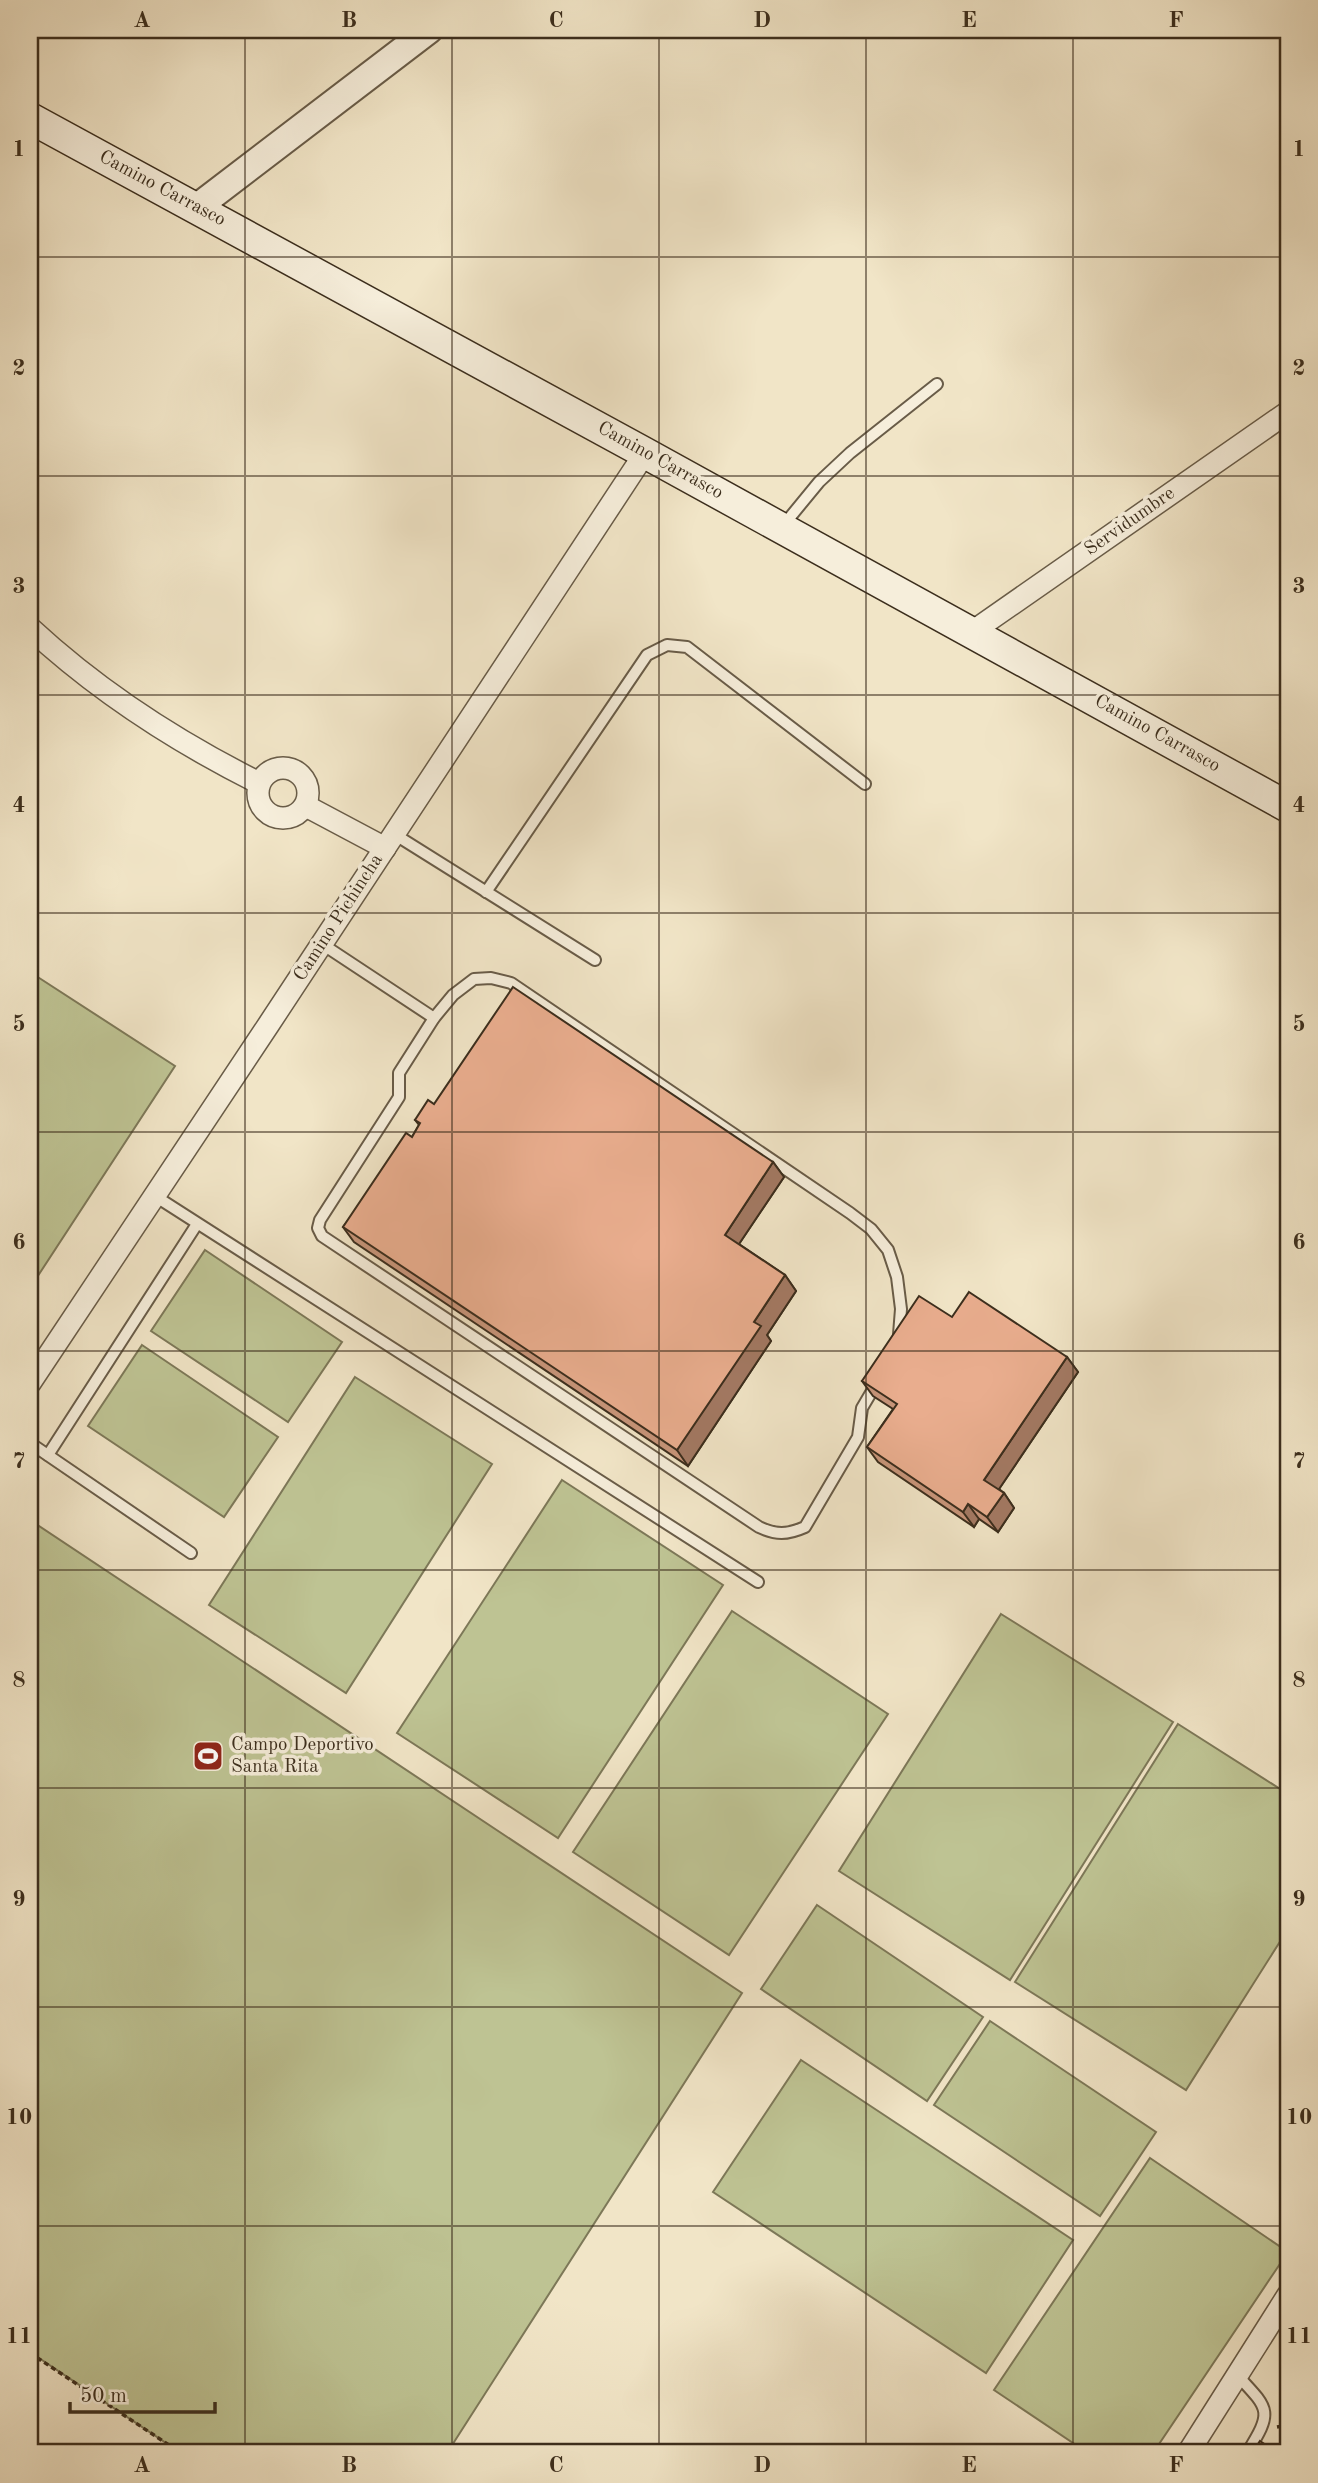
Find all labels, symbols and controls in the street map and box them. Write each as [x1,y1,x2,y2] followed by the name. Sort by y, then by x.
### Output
[133,9,151,32] text: A
[341,9,357,32] text: B
[548,9,564,32] text: C
[753,9,771,32] text: D
[961,9,977,32] text: E
[1168,9,1184,32] text: F
[12,138,26,161] text: 1
[1292,138,1306,161] text: 1
[96,148,228,230] street label: Camino Carrasco
[12,357,26,380] text: 2
[1292,357,1306,380] text: 2
[594,419,726,503] street label: Camino Carrasco
[1082,484,1178,560] street label: Servidumbre
[12,575,26,598] text: 3
[1292,575,1306,598] text: 3
[1091,692,1223,776] street label: Camino Carrasco
[12,794,26,817] text: 4
[1292,794,1306,817] text: 4
[291,851,387,985] street label: Camino Pichincha
[12,1013,26,1036] text: 5
[1292,1013,1306,1036] text: 5
[12,1231,26,1254] text: 6
[1292,1231,1306,1254] text: 6
[12,1450,26,1473] text: 7
[1292,1450,1306,1473] text: 7
[12,1669,26,1692] text: 8
[1292,1669,1306,1692] text: 8
[231,1736,374,1777] place label: Campo Deportivo Santa Rita
[191,1739,225,1773] sports icon: Campo Deportivo Santa Rita
[12,1888,26,1911] text: 9
[1292,1888,1306,1911] text: 9
[6,2106,32,2129] text: 10
[1286,2106,1312,2129] text: 10
[6,2325,32,2348] text: 11
[1286,2325,1312,2348] text: 11
[70,2371,215,2415] scale bar
[80,2386,127,2407] text: 50 m
[133,2454,151,2477] text: A
[341,2454,357,2477] text: B
[548,2454,564,2477] text: C
[753,2454,771,2477] text: D
[961,2454,977,2477] text: E
[1168,2454,1184,2477] text: F

